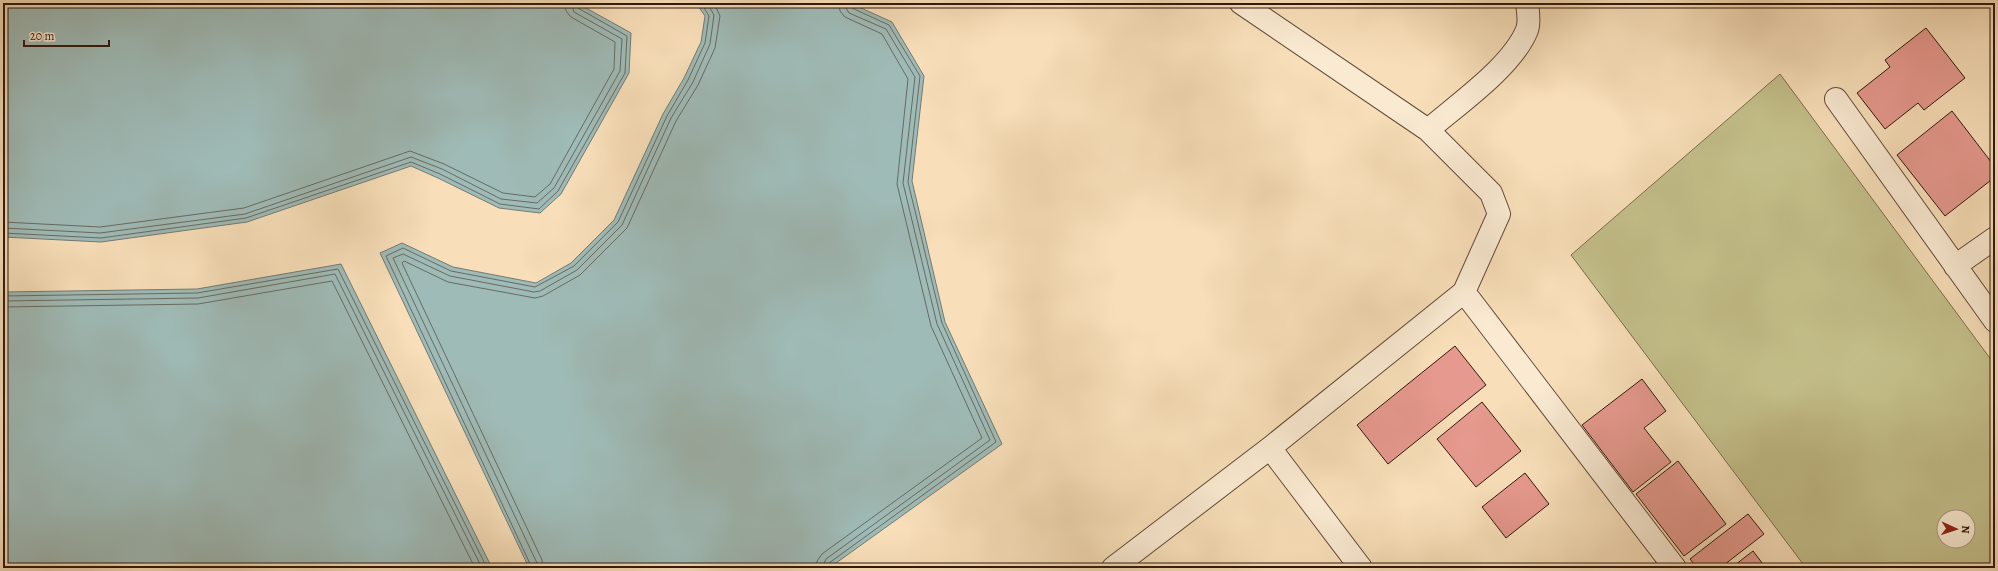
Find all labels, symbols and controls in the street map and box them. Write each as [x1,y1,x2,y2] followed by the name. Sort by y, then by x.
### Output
[24,22,109,48] scale bar
[30,28,54,44] text: 20 m
[1936,509,1976,549] north arrow
[1958,525,1973,534] text: N

